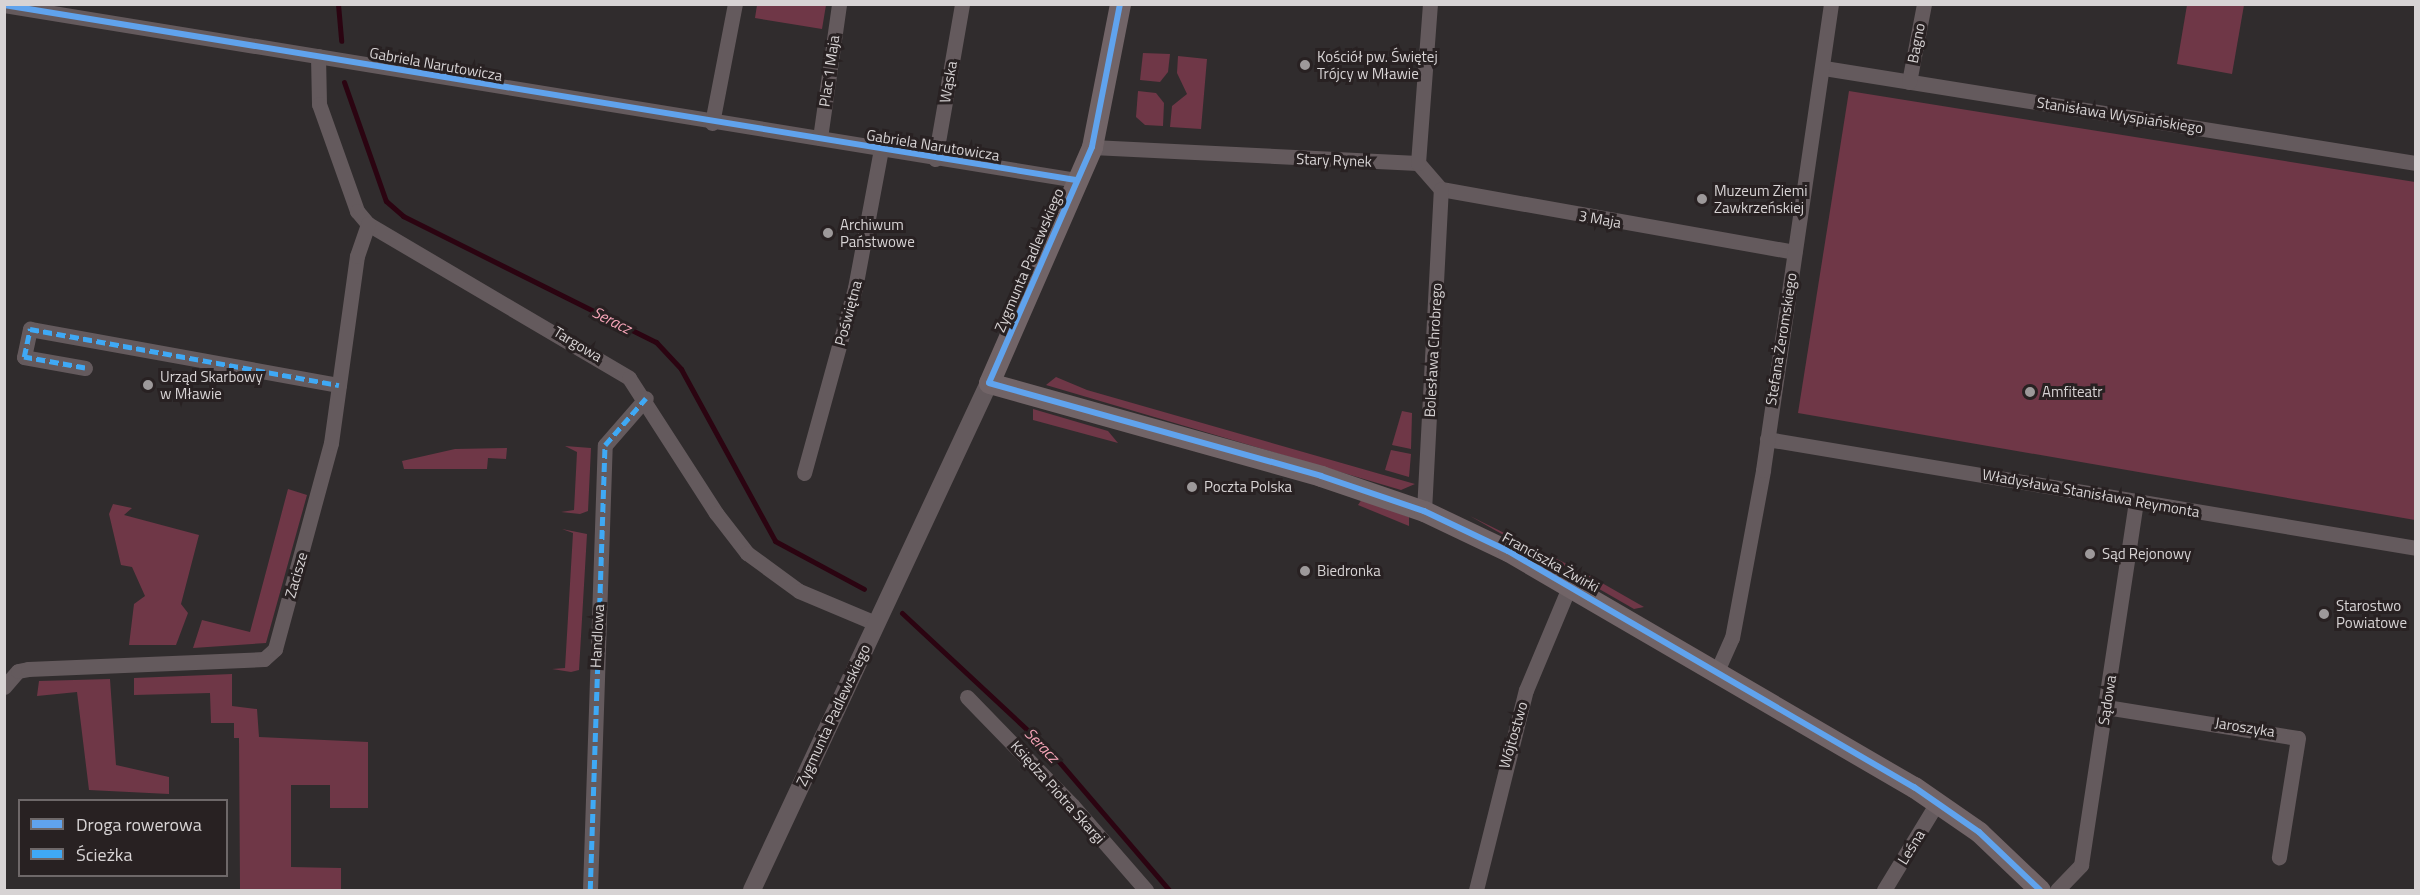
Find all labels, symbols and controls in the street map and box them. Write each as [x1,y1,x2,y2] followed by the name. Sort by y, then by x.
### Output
[1903,21,1929,65] street label: Bagno
[815,34,843,108] street label: Plac 1 Maja
[368,43,504,85] street label: Gabriela Narutowicza
[1317,47,1438,82] place label: Kościół pw. Świętej Trójcy w Mławie
[1298,58,1312,72] marker: Kościół pw. Świętej Trójcy w Mławie
[935,60,961,104] street label: Wąska
[2036,93,2204,137] street label: Stanisława Wyspiańskiego
[865,126,1001,164] street label: Gabriela Narutowicza
[1296,150,1372,170] street label: Stary Rynek
[1714,181,1807,216] place label: Muzeum Ziemi Zawkrzeńskiej
[991,185,1067,335] street label: Zygmunta Padlewskiego
[1695,192,1709,206] marker: Muzeum Ziemi Zawkrzeńskiej
[1577,206,1623,232] street label: 3 Maja
[840,215,915,250] place label: Archiwum Państwowe
[821,226,835,240] marker: Archiwum Państwowe
[1762,272,1800,406] street label: Stefana Żeromskiego
[831,278,865,348] street label: Poświętna
[1420,282,1446,418] street label: Bolesława Chrobrego
[589,302,635,338] water label: Seracz
[550,322,606,366] street label: Targowa
[160,367,263,402] place label: Urząd Skarbowy w Mławie
[141,378,155,392] marker: Urząd Skarbowy w Mławie
[2042,383,2103,401] place label: Amfiteatr
[2023,385,2037,399] marker: Amfiteatr
[1981,465,2201,521] street label: Władysława Stanisława Reymonta
[1204,478,1292,496] place label: Poczta Polska
[1185,480,1199,494] marker: Poczta Polska
[1499,528,1603,596] street label: Franciszka Żwirki
[2102,545,2191,563] place label: Sąd Rejonowy
[2083,547,2097,561] marker: Sąd Rejonowy
[281,550,311,600] street label: Zacisze
[1317,562,1381,580] place label: Biedronka
[1298,564,1312,578] marker: Biedronka
[2336,596,2407,631] place label: Starostwo Powiatowe
[586,604,608,668] street label: Handlowa
[2317,607,2331,621] marker: Starostwo Powiatowe
[792,641,874,789] street label: Zygmunta Padlewskiego
[2094,674,2120,726] street label: Sądowa
[1495,699,1531,771] street label: Wójtostwo
[2214,713,2276,741] street label: Jaroszyka
[1021,723,1063,767] water label: Seracz
[1007,737,1109,847] street label: Księdza Piotra Skargi
[18,799,228,877] legend
[76,811,202,838] text: Droga rowerowa
[1894,826,1928,868] street label: Leśna
[76,841,132,868] text: Ścieżka

